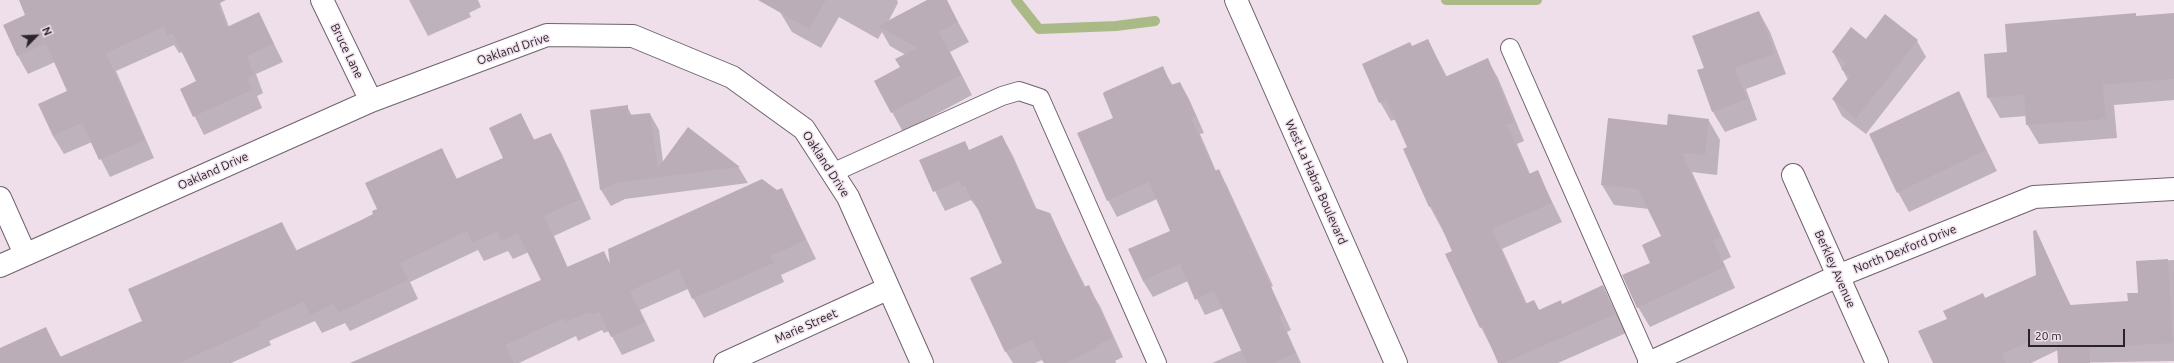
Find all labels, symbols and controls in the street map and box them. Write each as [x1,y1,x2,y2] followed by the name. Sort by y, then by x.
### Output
[16,16,56,56] north arrow
[327,21,367,81] street label: Bruce Lane
[40,25,54,37] text: N
[475,30,551,68] street label: Oakland Drive
[1282,117,1350,247] street label: West La Habra Boulevard
[799,128,853,200] street label: Oakland Drive
[175,149,251,193] street label: Oakland Drive
[1851,222,1959,276] street label: North Dexford Drive
[1811,228,1859,310] street label: Berkley Avenue
[772,306,840,346] street label: Marie Street
[2030,321,2127,347] scale bar
[2035,329,2062,342] text: 20 m

